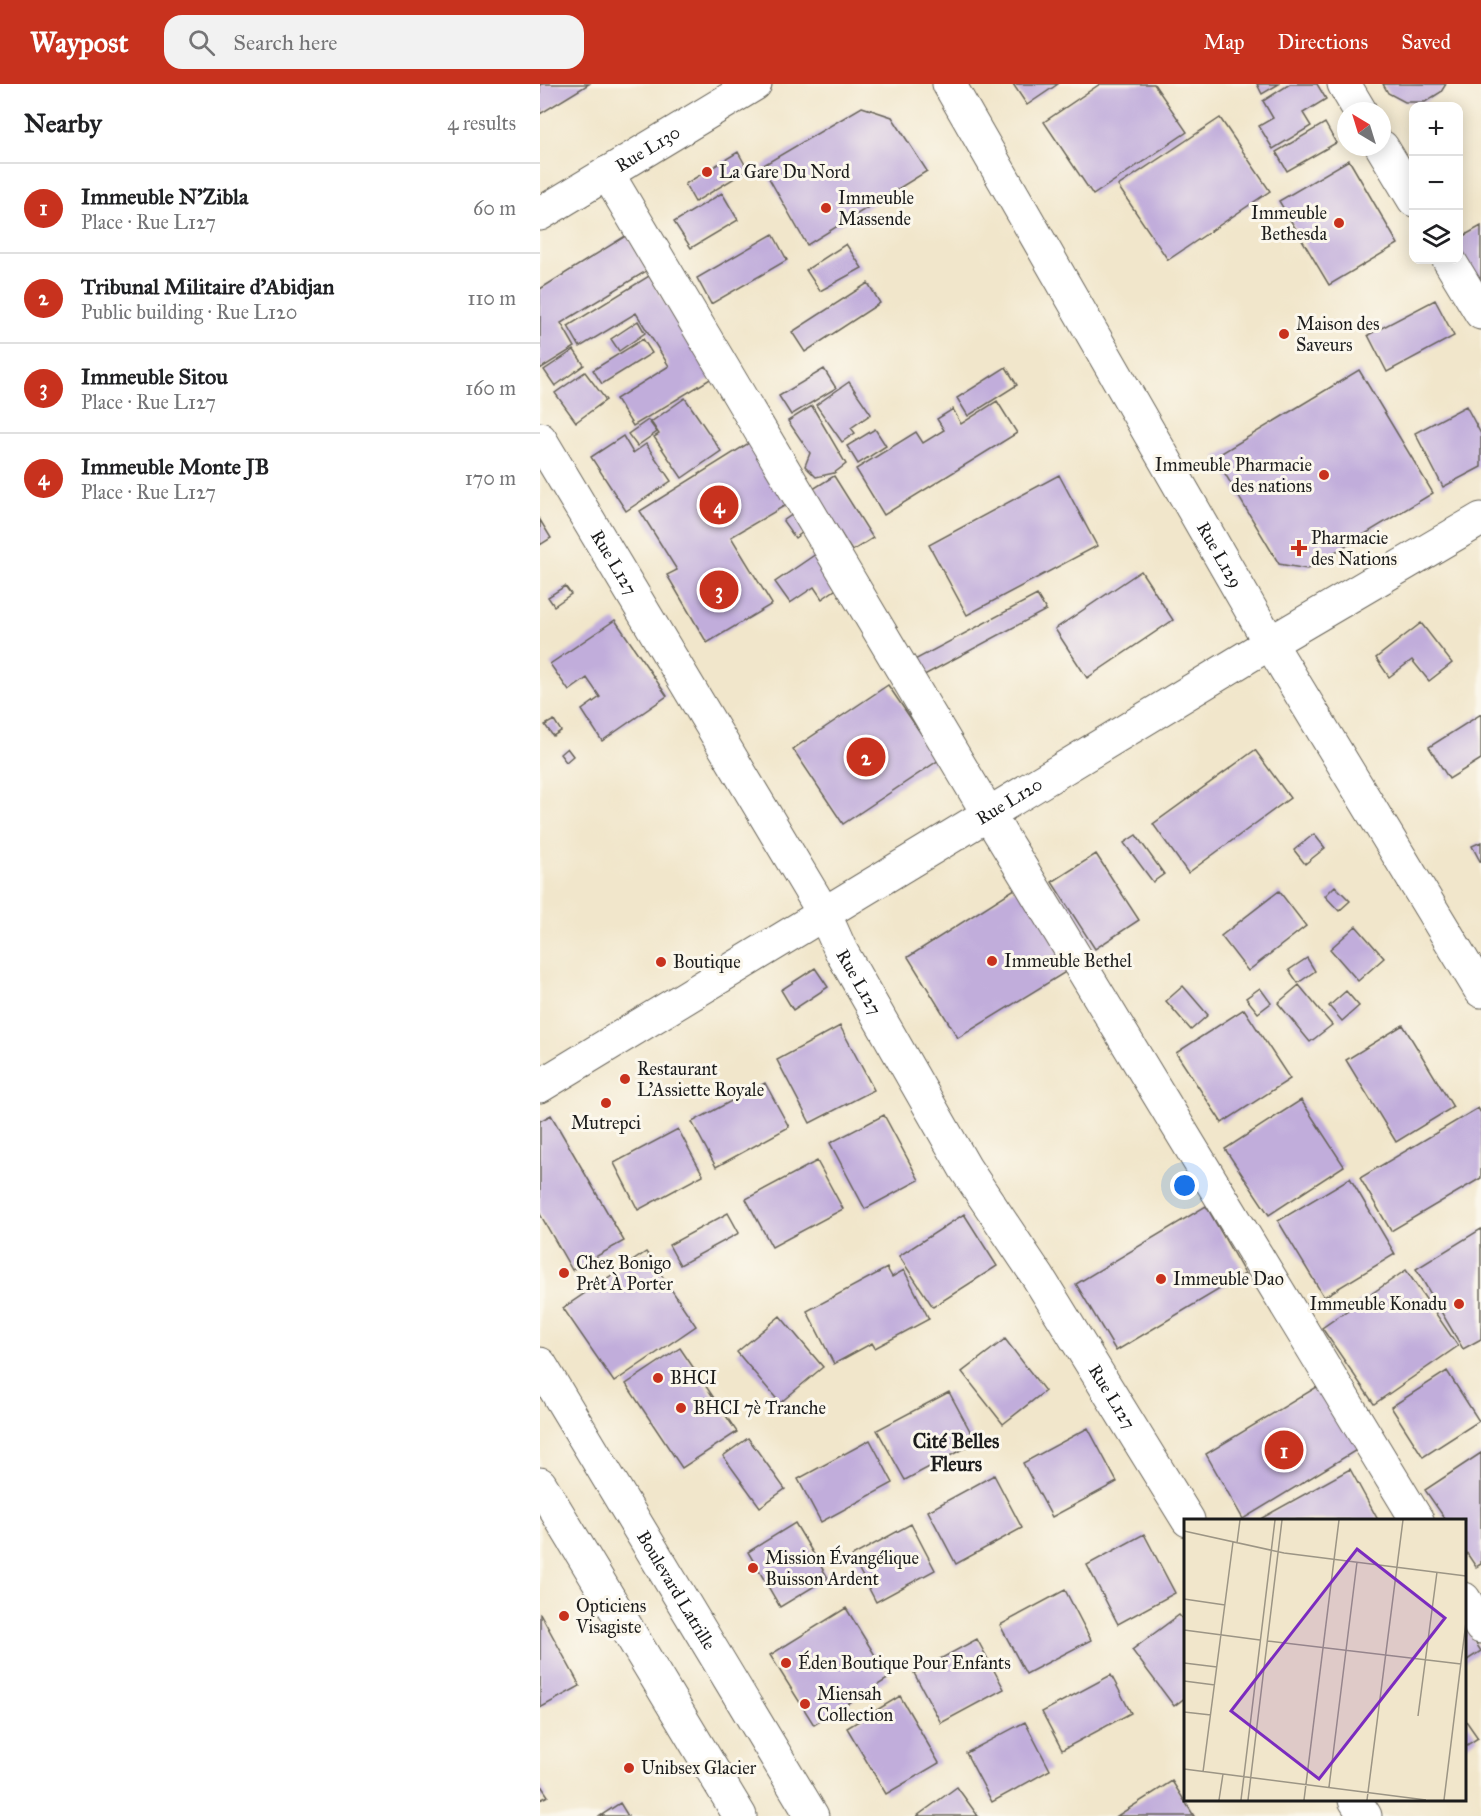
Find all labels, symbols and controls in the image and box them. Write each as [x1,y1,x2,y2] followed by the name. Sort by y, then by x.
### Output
[164,15,584,69] search box
[30,25,128,60] text: Waypost
[185,26,218,59] icon: search
[233,29,337,56] text: Search here
[1204,29,1245,55] text: Map
[1278,29,1368,55] text: Directions
[1401,29,1451,55] text: Saved
[1337,102,1391,156] north arrow
[1409,102,1463,264] map controls
[1409,102,1463,156] button: +
[24,107,102,139] text: Nearby
[447,111,516,135] text: 4 results
[611,121,684,177] street label: Rue L130
[1409,156,1463,210] button: −
[719,161,850,183] place label: La Gare Du Nord
[700,165,714,179] marker: La Gare Du Nord
[81,183,248,210] text: Immeuble N'Zibla
[838,187,914,230] place label: Immeuble Massende
[40,196,47,220] text: 1
[473,196,516,220] text: 60 m
[819,201,833,215] marker: Immeuble Massende
[1251,202,1327,245] place label: Immeuble Bethesda
[81,210,216,234] text: Place · Rue L127
[1409,210,1463,264] button: layers
[1332,216,1346,230] marker: Immeuble Bethesda
[81,273,334,300] text: Tribunal Militaire d'Abidjan
[39,286,48,310] text: 2
[468,286,516,310] text: 110 m
[81,300,297,324] text: Public building · Rue L120
[1296,313,1380,356] place label: Maison des Saveurs
[1277,327,1291,341] marker: Maison des Saveurs
[81,363,228,390] text: Immeuble Sitou
[40,376,48,400] text: 3
[465,376,516,400] text: 160 m
[81,390,216,414] text: Place · Rue L127
[81,453,269,480] text: Immeuble Monte JB
[1155,454,1312,497] place label: Immeuble Pharmacie des nations
[38,466,49,490] text: 4
[465,466,516,490] text: 170 m
[1317,468,1331,482] marker: Immeuble Pharmacie des nations
[81,480,216,504] text: Place · Rue L127
[700,482,738,528] pin: 4
[1192,518,1247,592] street label: Rue L129
[586,526,642,599] street label: Rue L127
[1311,527,1397,570] place label: Pharmacie des Nations
[1292,541,1306,555] marker: Pharmacie des Nations
[700,568,738,612] pin: 3
[846,734,886,780] pin: 2
[972,773,1046,830] street label: Rue L120
[831,945,886,1019] street label: Rue L127
[1004,950,1132,972] place label: Immeuble Bethel
[673,951,741,974] place label: Boutique
[985,954,999,968] marker: Immeuble Bethel
[654,955,668,969] marker: Boutique
[637,1058,764,1101] place label: Restaurant L'Assiette Royale
[618,1072,632,1086] marker: Restaurant L'Assiette Royale
[599,1096,613,1110] marker: Mutrepci
[571,1112,641,1134] place label: Mutrepci
[1170,1171,1199,1200] your location
[576,1252,673,1295] place label: Chez Bonigo Prêt À Porter
[557,1266,571,1280] marker: Chez Bonigo Prêt À Porter
[1173,1268,1284,1290] place label: Immeuble Dao
[1154,1272,1168,1286] marker: Immeuble Dao
[1309,1293,1447,1315] place label: Immeuble Konadu
[1452,1297,1466,1311] marker: Immeuble Konadu
[1084,1360,1140,1433] street label: Rue L127
[670,1367,717,1389] place label: BHCI
[651,1371,665,1385] marker: BHCI
[693,1397,826,1419] place label: BHCI 7è Tranche
[674,1401,688,1415] marker: BHCI 7è Tranche
[1264,1428,1304,1472] pin: 1
[913,1429,1000,1476] district label: Cité Belles Fleurs
[1184,1519,1466,1801] inset map
[632,1527,720,1654] street label: Boulevard Latrille
[765,1545,919,1590] place label: Mission Évangélique Buisson Ardent
[746,1561,760,1575] marker: Mission Évangélique Buisson Ardent
[575,1595,646,1639] place label: Opticiens Visagiste
[557,1609,571,1623] marker: Opticiens Visagiste
[798,1650,1011,1675] place label: Éden Boutique Pour Enfants
[779,1656,793,1670] marker: Éden Boutique Pour Enfants
[817,1683,894,1726] place label: Miensah Collection
[798,1697,812,1711] marker: Miensah Collection
[641,1757,757,1779] place label: Unibsex Glacier
[622,1761,636,1775] marker: Unibsex Glacier

